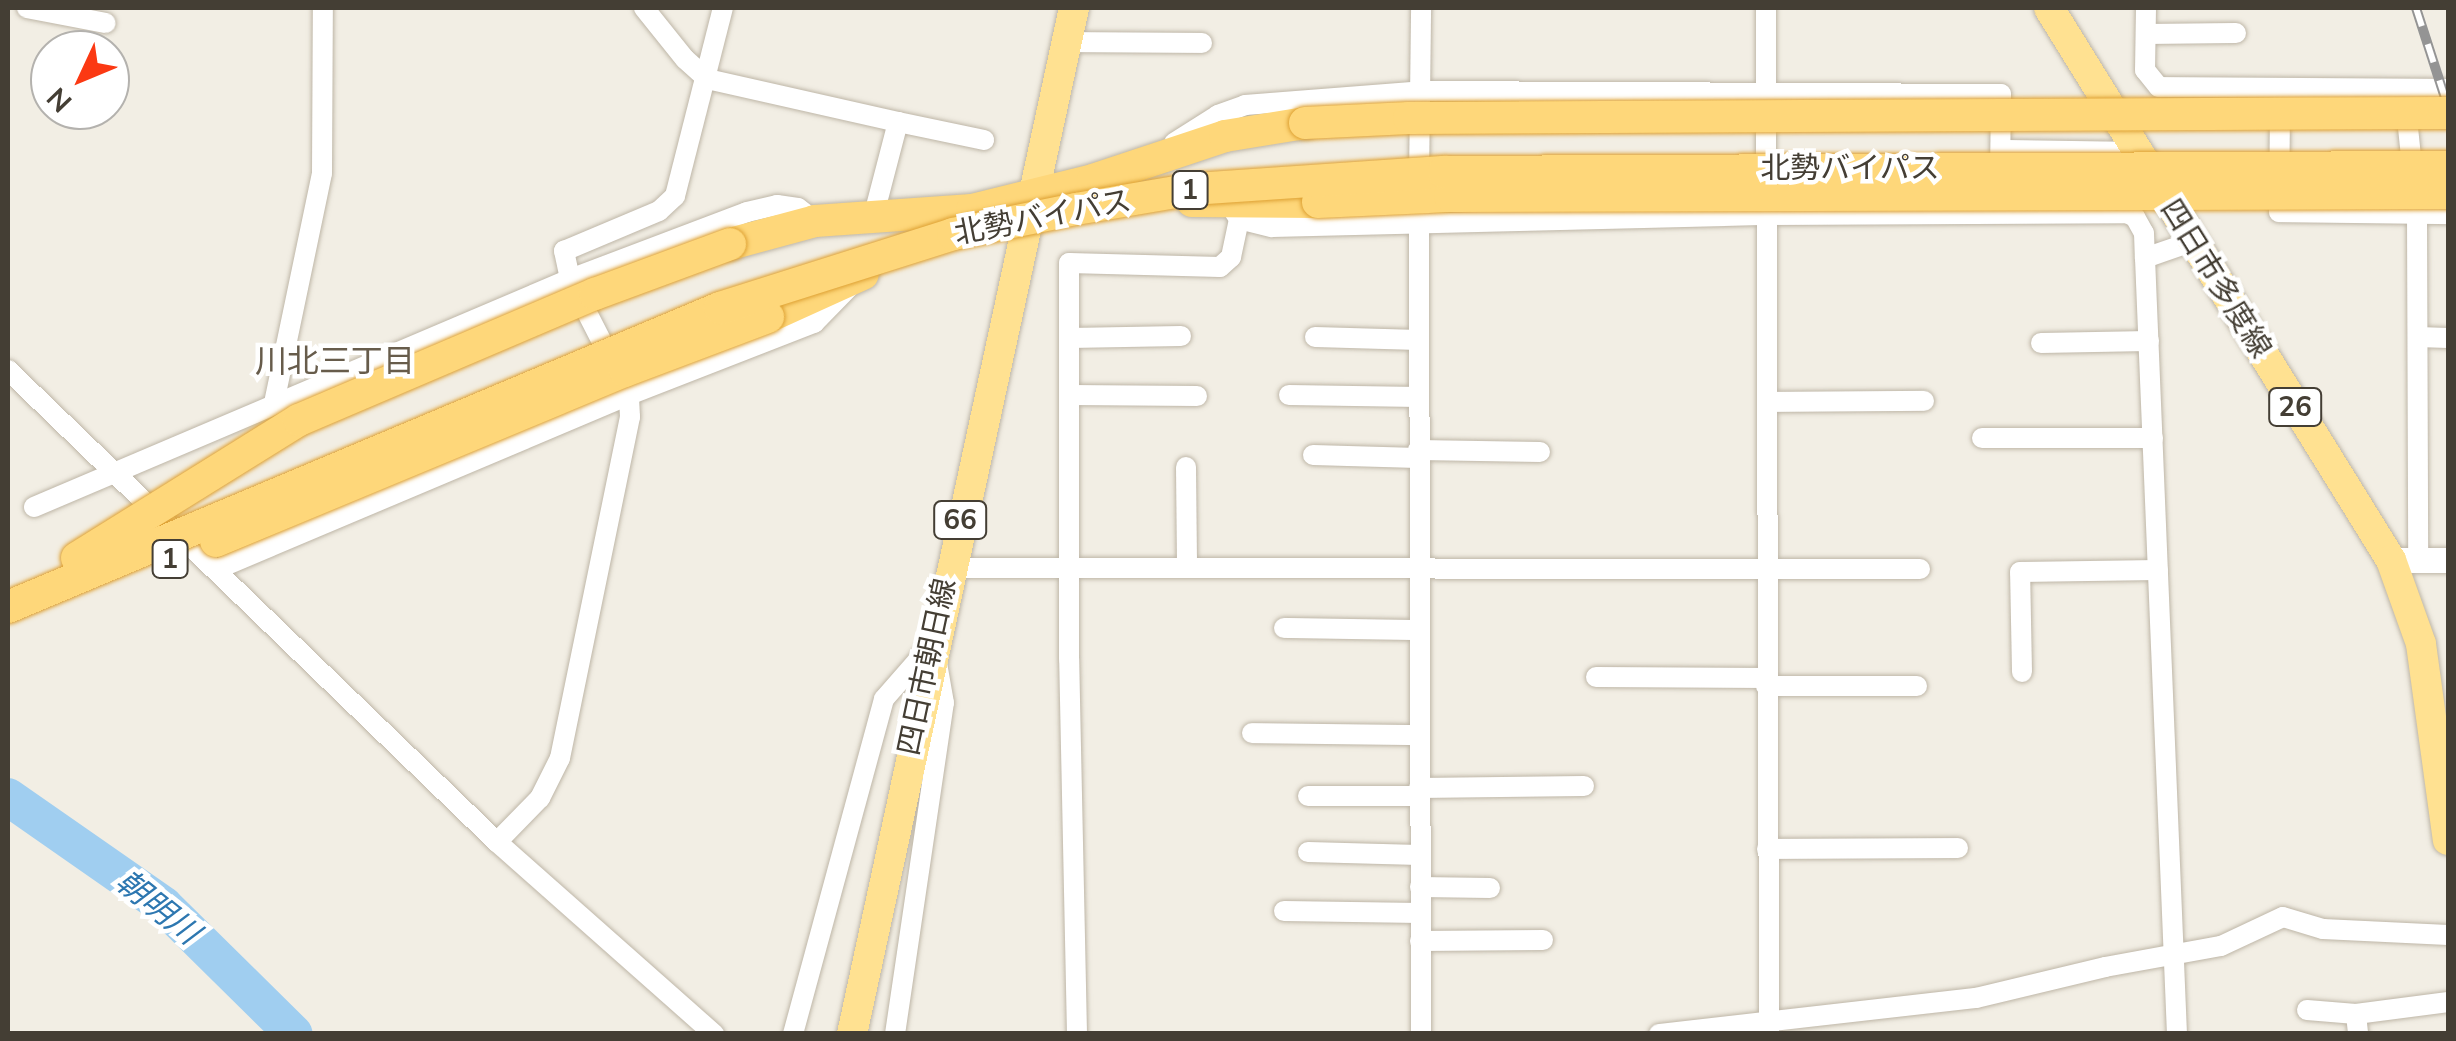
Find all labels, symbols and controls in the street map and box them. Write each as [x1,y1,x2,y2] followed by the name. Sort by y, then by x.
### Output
[30,30,130,130] north arrow
[39,79,81,120] text: N
[1760,151,1940,187] street label: 北勢バイパス
[1170,167,1210,213] road number: 1
[951,183,1135,253] street label: 北勢バイパス
[2152,193,2278,365] street label: 四日市多度線
[255,343,415,381] district label: 川北三丁目
[2268,384,2322,430] road number: 26
[932,497,988,543] road number: 66
[150,536,190,582] road number: 1
[892,575,964,759] street label: 四日市朝日線
[108,863,206,953] water label: 朝明川

